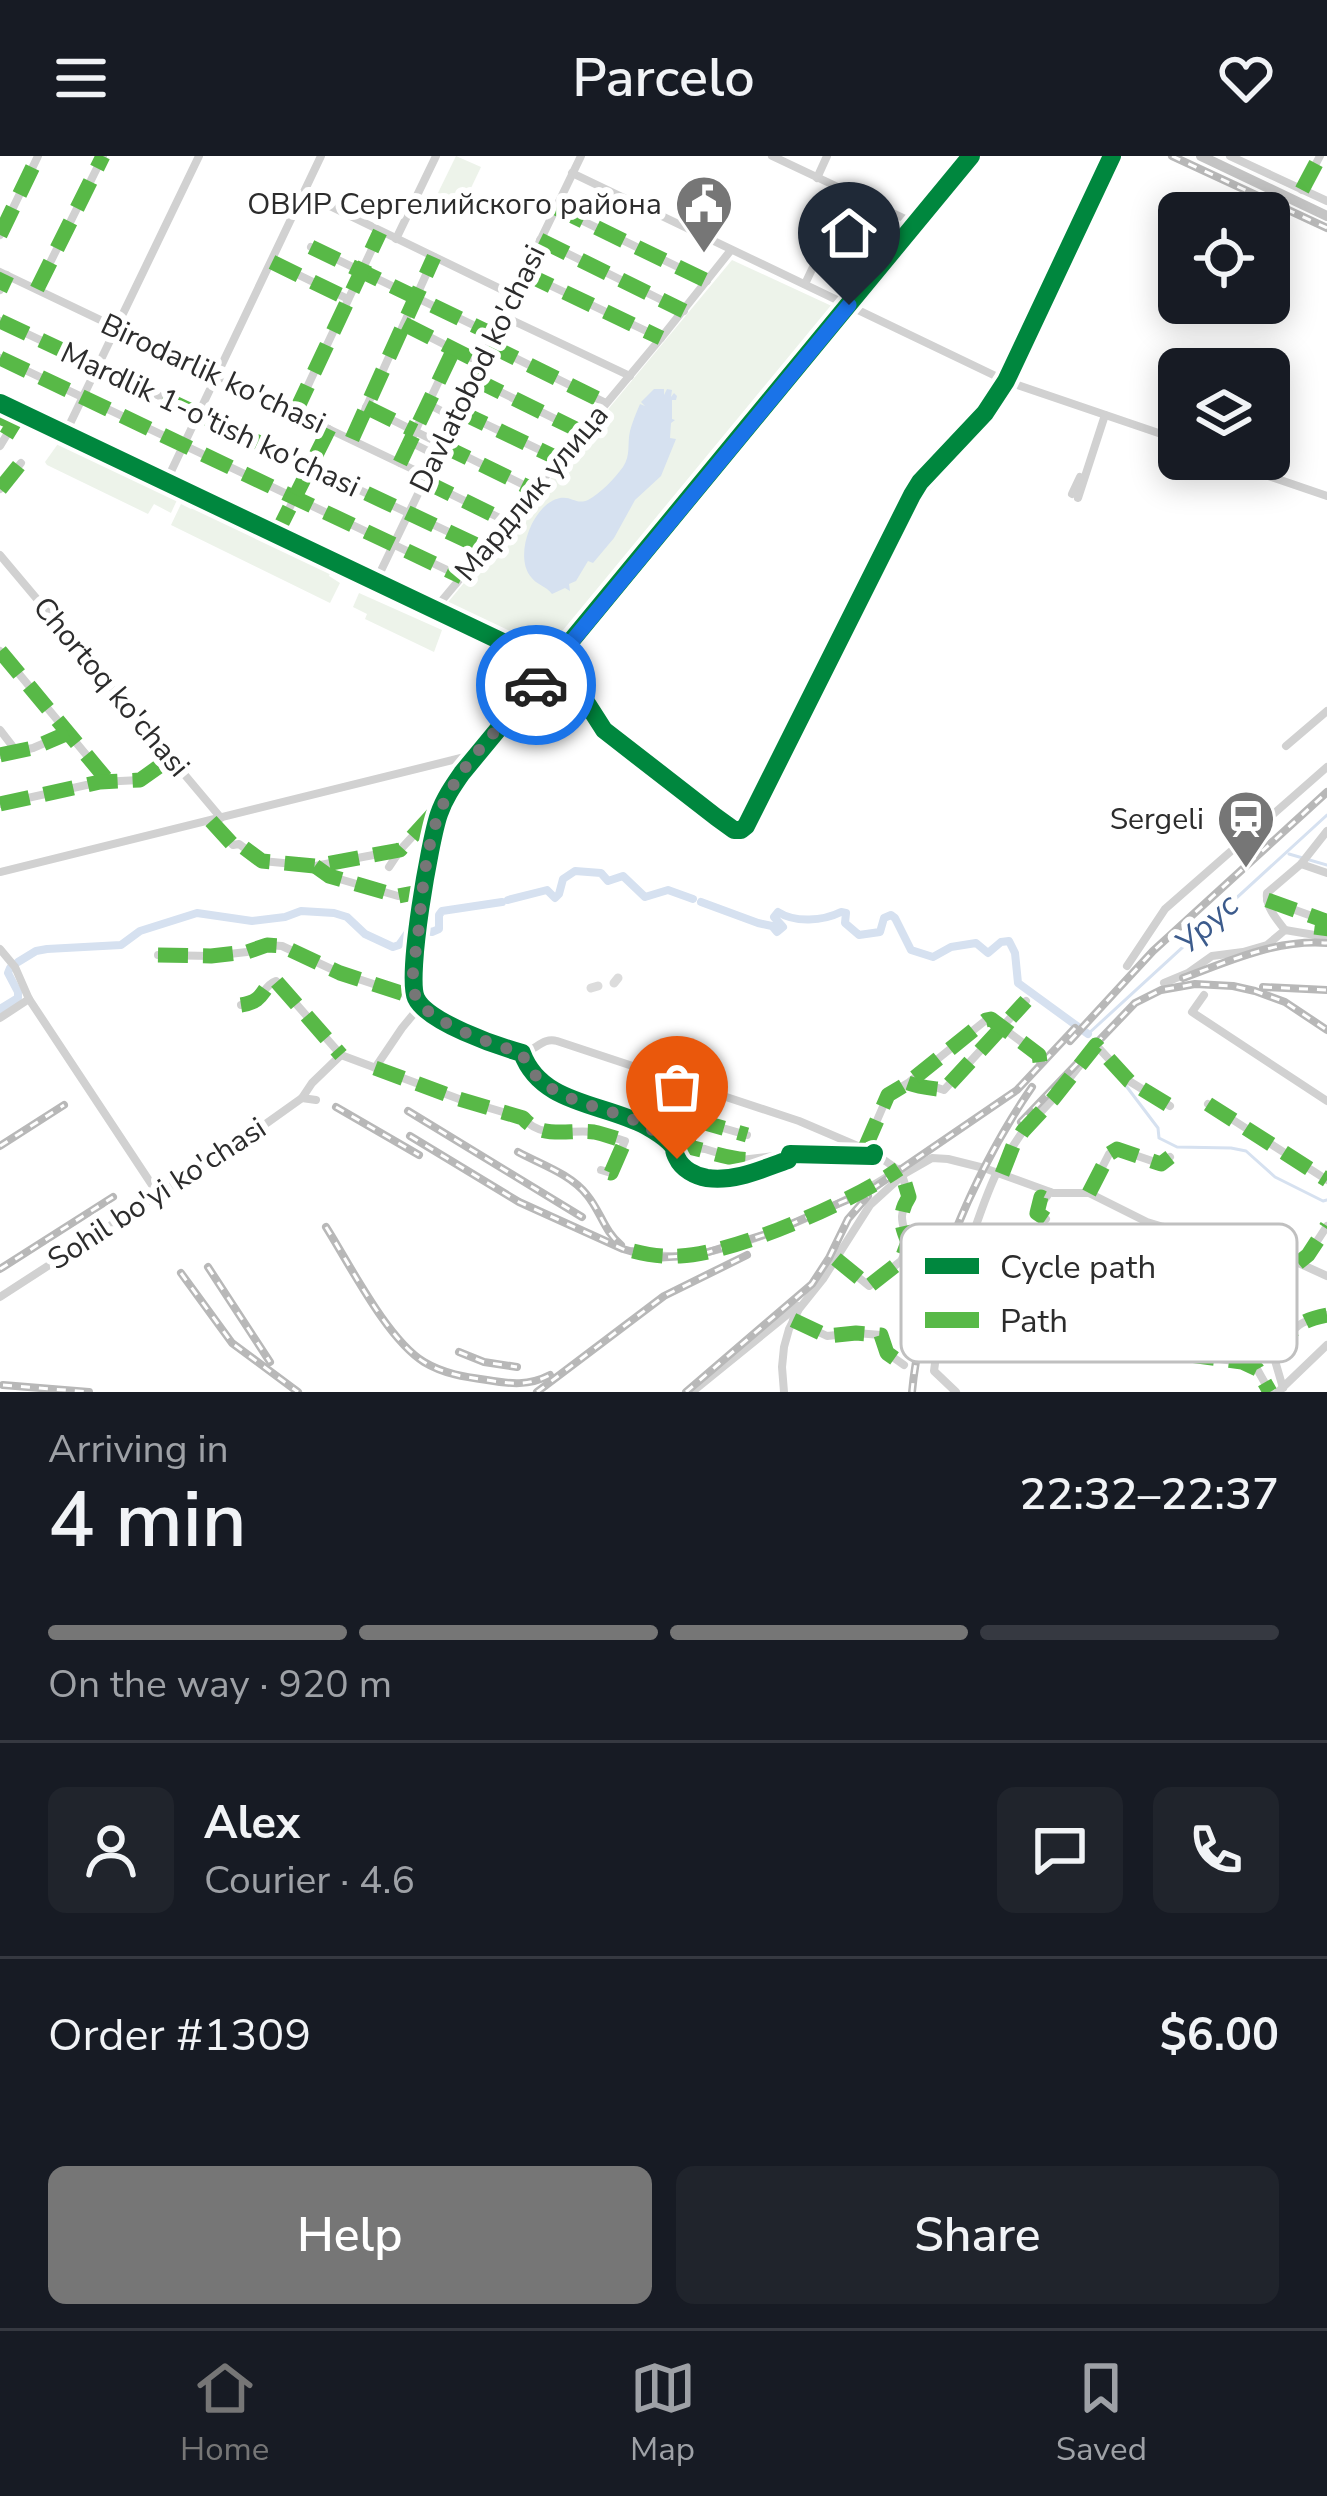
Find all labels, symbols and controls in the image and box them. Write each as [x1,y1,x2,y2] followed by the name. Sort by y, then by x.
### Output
[572,41,755,115] text: Parcelo
[48,45,114,111] icon: menu
[1213,45,1279,111] icon: heart
[673,173,735,255] public building icon: ОВИР Сергелийского района
[798,182,900,305] pin
[247,184,662,225] place label: ОВИР Сергелийского района
[1158,192,1290,480] map controls
[1158,192,1290,324] button: locate
[816,200,882,266] icon: home
[400,238,556,500] street label: Davlatobod ko'chasi
[94,304,332,444] street label: Birodarlik ko'chasi
[54,333,366,507] street label: Mardlik 1-o'tish ko'chasi
[1158,348,1290,480] button: layers
[446,396,618,590] street label: Мардлик улица
[23,588,199,786] street label: Chortoq ko'chasi
[476,625,596,745] courier
[503,652,569,718] icon: car
[1215,788,1277,870] station icon: Sergeli
[1110,799,1204,840] place label: Sergeli
[1165,883,1249,965] water label: Урус
[626,1036,728,1159] pin
[644,1054,710,1120] icon: bag
[40,1108,274,1280] street label: Sohil bo'yi ko'chasi
[901,1224,1297,1362] legend
[1000,1245,1156,1290] text: Cycle path
[1000,1299,1068,1344] text: Path
[48,1423,229,1476] text: Arriving in
[1019,1464,1279,1525] text: 22:32–22:37
[48,1467,247,1574] text: 4 min
[48,1658,392,1711] text: On the way · 920 m
[48,1787,174,1913] button: person
[997,1787,1123,1913] button: chat
[1153,1787,1279,1913] button: phone
[204,1793,300,1854] text: Alex
[204,1854,415,1907] text: Courier · 4.6
[48,2005,311,2066] text: Order #1309
[1160,2005,1279,2066] text: $6.00
[48,2166,652,2304] button: Help
[676,2166,1279,2304] button: Share
[180,2355,269,2472] tab: Home
[630,2355,696,2472] tab: Map
[1056,2355,1147,2472] tab: Saved

